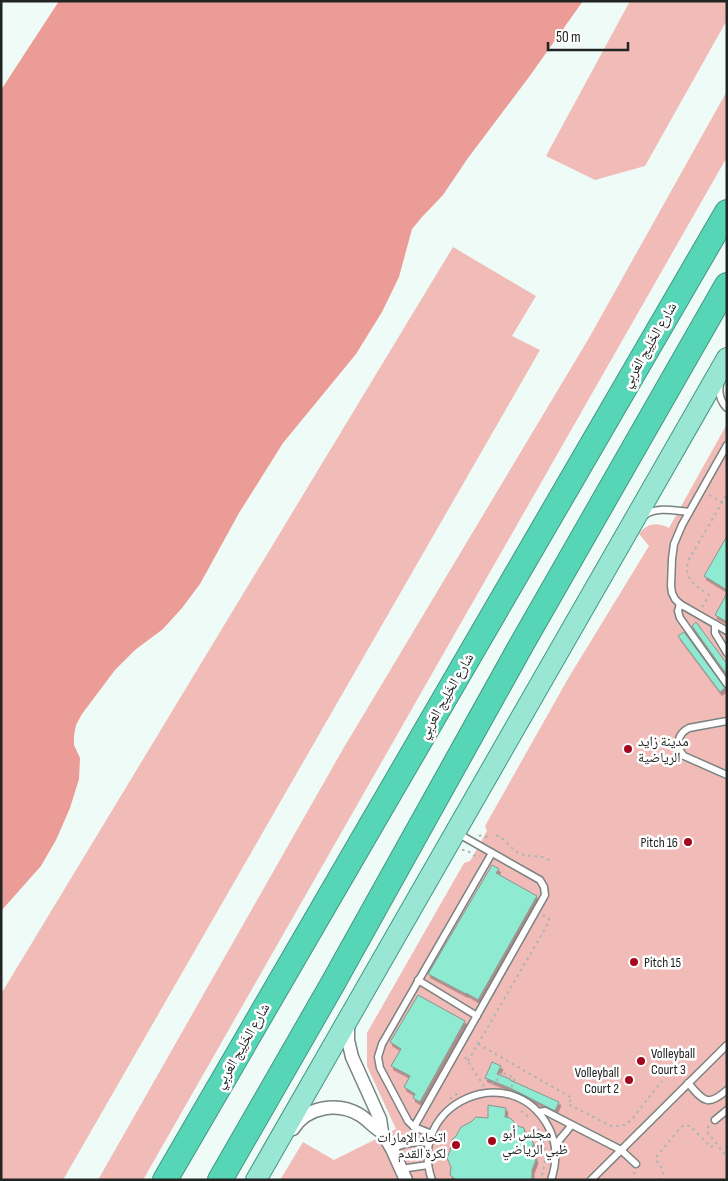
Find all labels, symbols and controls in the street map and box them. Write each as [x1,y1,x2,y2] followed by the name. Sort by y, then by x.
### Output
[548,20,628,52] scale bar
[556,28,581,47] text: 50 m
[618,299,683,392] street label: شارع الخَلِيج العَربِي
[415,650,480,743] street label: شارع الخَلِيج العَربِي
[638,733,689,766] place label: مدينة زايد الرياضية
[622,743,634,755] marker: مدينة زايد الرياضية
[640,834,678,851] place label: Pitch 16
[682,836,694,848] marker: Pitch 16
[644,954,681,971] place label: Pitch 15
[628,956,640,968] marker: Pitch 15
[211,1000,276,1093] street label: شارع الخَلِيج العَربِي
[651,1045,695,1078] place label: Volleyball Court 3
[635,1055,647,1067] marker: Volleyball Court 3
[575,1064,619,1097] place label: Volleyball Court 2
[623,1074,635,1086] marker: Volleyball Court 2
[502,1125,568,1160] place label: مجلس أبو ظبي الرياضي
[377,1129,446,1163] place label: اتحاد الإمارات لكرة القدم
[486,1135,498,1147] marker: مجلس أبو ظبي الرياضي
[450,1139,462,1151] marker: اتحاد الإمارات لكرة القدم

